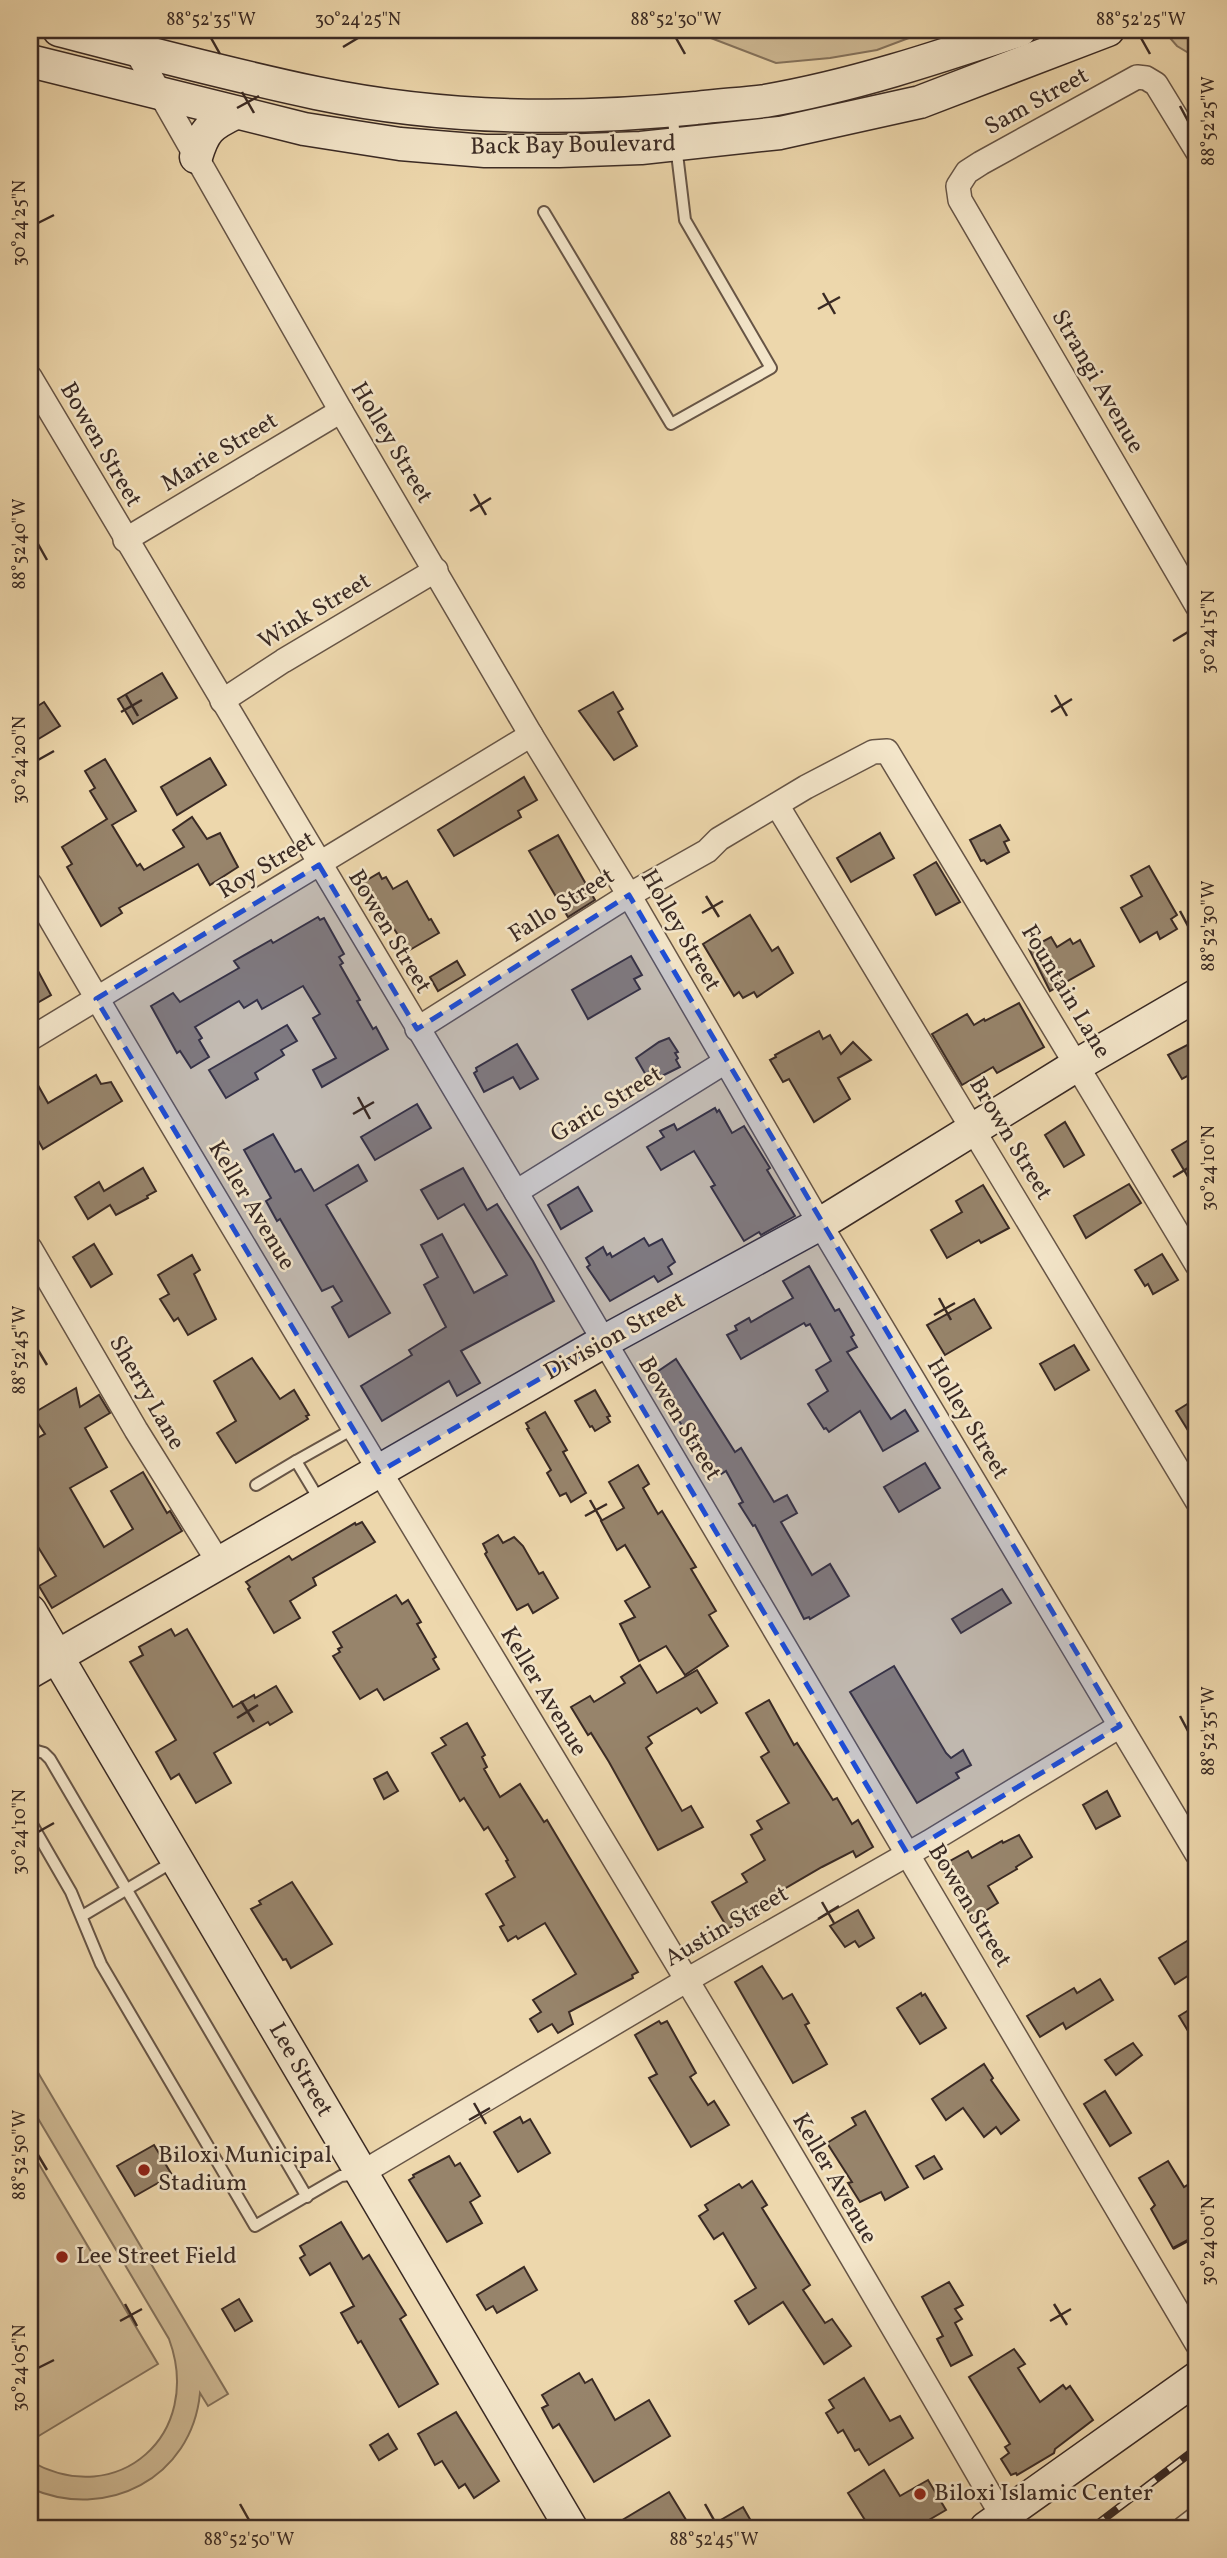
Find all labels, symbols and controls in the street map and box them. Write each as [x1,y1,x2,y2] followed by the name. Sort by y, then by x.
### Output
[166,8,256,33] text: 88°52'35"W
[315,8,401,33] text: 30°24'25"N
[630,8,722,33] text: 88°52'30"W
[1096,8,1186,33] text: 88°52'25"W
[979,59,1095,145] street label: Sam Street
[1197,76,1222,166] text: 88°52'25"W
[470,127,676,165] street label: Back Bay Boulevard
[8,180,33,266] text: 30°24'25"N
[1042,304,1152,460] street label: Strangi Avenue
[50,376,150,514] street label: Bowen Street
[341,376,441,510] street label: Holley Street
[155,405,285,501] street label: Marie Street
[8,498,33,590] text: 88°52'40"W
[252,565,378,659] street label: Wink Street
[1197,590,1222,674] text: 30°24'15"N
[8,716,33,804] text: 30°24'20"N
[212,824,322,908] street label: Roy Street
[503,860,621,952] street label: Fallo Street
[339,864,439,1000] street label: Bowen Street
[631,864,729,998] street label: Holley Street
[1197,880,1222,972] text: 88°52'30"W
[1012,919,1118,1065] street label: Fountain Lane
[545,1058,669,1152] street label: Garic Street
[960,1071,1060,1207] street label: Brown Street
[1197,1125,1222,1211] text: 30°24'10"N
[199,1135,303,1277] street label: Keller Avenue
[538,1284,692,1390] street label: Division Street
[8,1305,33,1395] text: 88°52'45"W
[99,1329,193,1457] street label: Sherry Lane
[629,1351,729,1487] street label: Bowen Street
[917,1352,1017,1486] street label: Holley Street
[491,1621,595,1763] street label: Keller Avenue
[1197,1686,1222,1776] text: 88°52'35"W
[8,1789,33,1875] text: 30°24'10"N
[919,1838,1019,1974] street label: Bowen Street
[659,1878,795,1976] street label: Austin Street
[259,2017,341,2123] street label: Lee Street
[783,2107,885,2251] street label: Keller Avenue
[8,2110,33,2200] text: 88°52'50"W
[158,2139,332,2201] place label: Biloxi Municipal Stadium
[136,2162,152,2178] marker: Biloxi Municipal Stadium
[1197,2196,1222,2286] text: 30°24'00"N
[76,2240,237,2274] place label: Lee Street Field
[54,2249,70,2265] marker: Lee Street Field
[8,2324,33,2412] text: 30°24'05"N
[934,2477,1153,2511] place label: Biloxi Islamic Center
[912,2486,928,2502] marker: Biloxi Islamic Center
[204,2528,294,2553] text: 88°52'50"W
[669,2528,759,2553] text: 88°52'45"W

